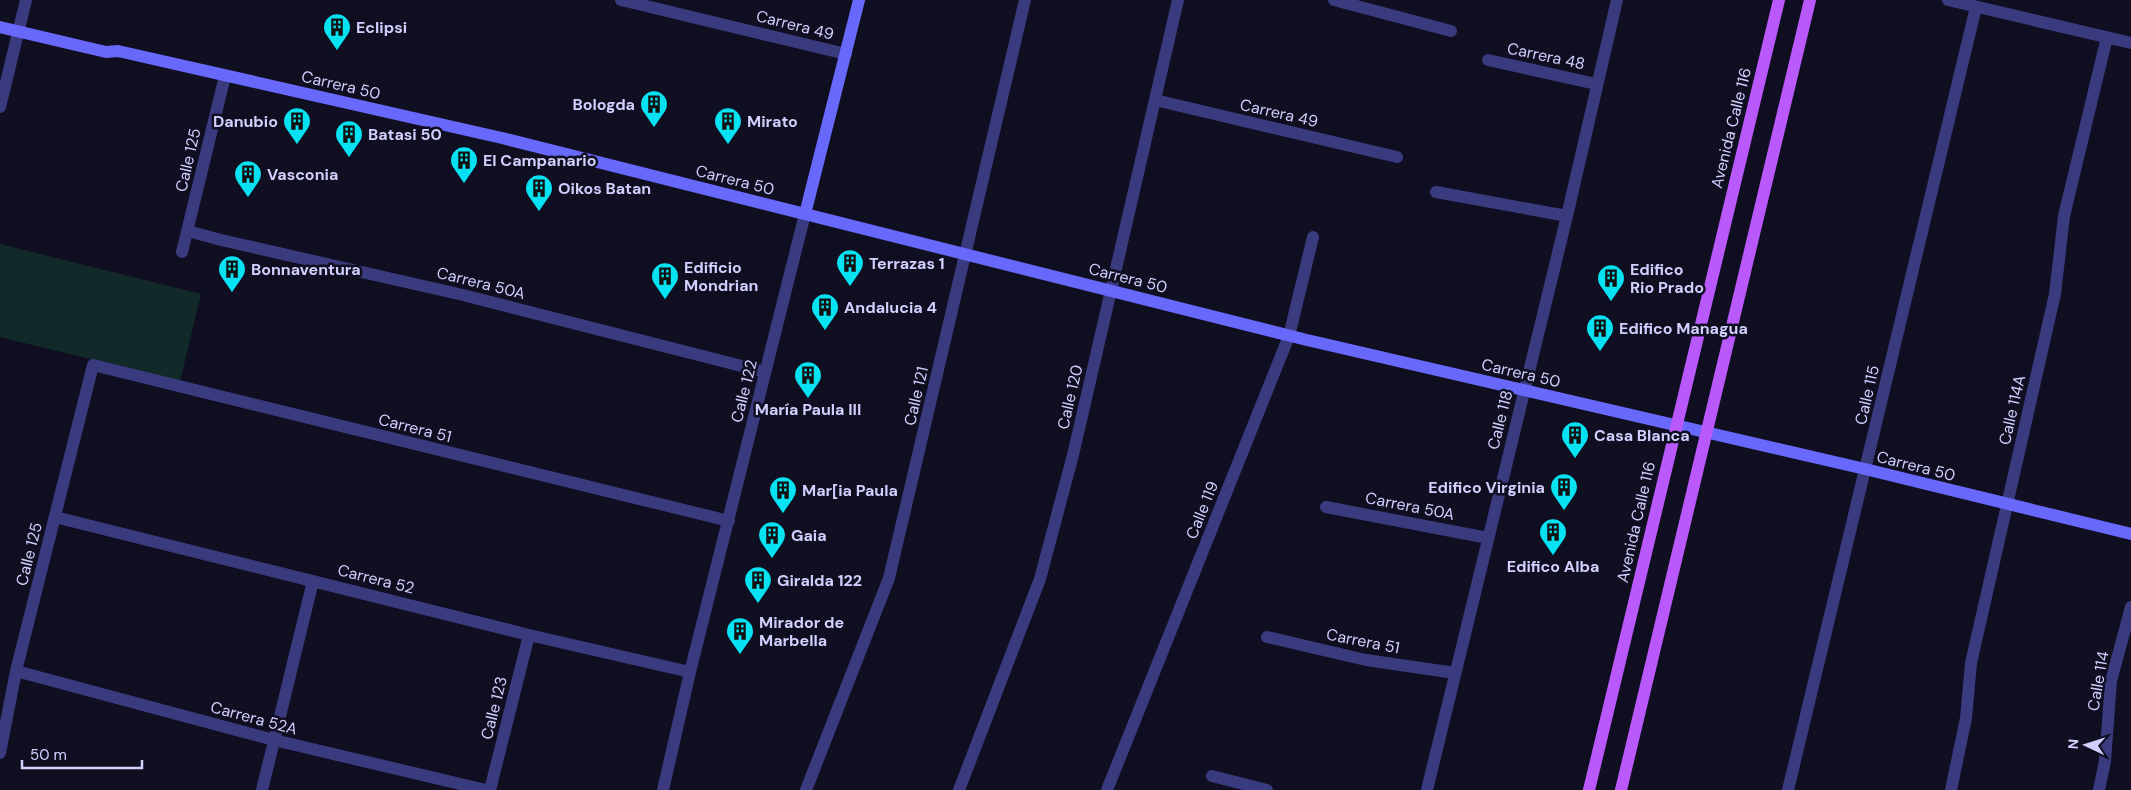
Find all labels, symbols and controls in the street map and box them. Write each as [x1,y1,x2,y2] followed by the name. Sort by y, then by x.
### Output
[754,5,836,45] street label: Carrera 49
[322,12,352,51] building icon: Eclipsi
[356,17,407,38] place label: Eclipsi
[1505,38,1587,74] street label: Carrera 48
[1706,65,1756,191] street label: Avenida Calle 116
[299,66,383,104] street label: Carrera 50
[639,89,669,128] building icon: Bologda
[572,94,635,115] place label: Bologda
[1238,94,1320,132] street label: Carrera 49
[282,106,312,145] building icon: Danubio
[713,106,743,145] building icon: Mirato
[213,111,278,132] place label: Danubio
[747,111,798,132] place label: Mirato
[334,119,364,158] building icon: Batasi 50
[368,124,442,145] place label: Batasi 50
[171,126,205,194] street label: Calle 125
[449,145,479,184] building icon: El Campanario
[483,150,596,171] place label: El Campanario
[233,159,263,198] building icon: Vasconia
[693,160,777,200] street label: Carrera 50
[267,164,338,185] place label: Vasconia
[524,173,554,212] building icon: Oikos Batan
[558,178,651,199] place label: Oikos Batan
[835,248,865,287] building icon: Terrazas 1
[869,253,945,274] place label: Terrazas 1
[217,254,247,293] building icon: Bonnaventura
[684,257,758,296] place label: Edificio Mondrian
[1086,258,1170,298] street label: Carrera 50
[251,259,361,280] place label: Bonnaventura
[1630,259,1704,298] place label: Edifico Rio Prado
[650,261,680,300] building icon: Edificio Mondrian
[435,262,528,304] street label: Carrera 50A
[1596,263,1626,302] building icon: Edifico Rio Prado
[810,292,840,331] building icon: Andalucia 4
[844,297,937,318] place label: Andalucia 4
[1585,313,1615,352] building icon: Edifico Managua
[1619,318,1748,339] place label: Edifico Managua
[1479,354,1563,392] street label: Carrera 50
[726,357,762,425] street label: Calle 122
[793,360,823,399] building icon: María Paula III
[1052,363,1088,431] street label: Calle 120
[1850,363,1884,427] street label: Calle 115
[899,364,933,428] street label: Calle 121
[1994,373,2030,447] street label: Calle 114A
[1483,388,1517,452] street label: Calle 118
[755,399,861,420] place label: María Paula III
[376,409,454,447] street label: Carrera 51
[1560,420,1590,459] building icon: Casa Blanca
[1594,425,1690,446] place label: Casa Blanca
[1874,446,1958,486] street label: Carrera 50
[1612,459,1660,585] street label: Avenida Calle 116
[1549,472,1579,511] building icon: Edifico Virginia
[768,475,798,514] building icon: Mar[ia Paula
[1428,477,1545,498] place label: Edifico Virginia
[1181,478,1223,542] street label: Calle 119
[802,480,898,501] place label: Mar[ia Paula
[1364,487,1457,525] street label: Carrera 50A
[1538,517,1568,556] building icon: Edifico Alba
[11,520,47,588] street label: Calle 125
[757,520,787,559] building icon: Gaia
[791,525,827,546] place label: Gaia
[1507,556,1599,577] place label: Edifico Alba
[335,559,417,599] street label: Carrera 52
[743,565,773,604] building icon: Giralda 122
[777,570,862,591] place label: Giralda 122
[759,612,844,651] place label: Mirador de Marbella
[725,616,755,655] building icon: Mirador de Marbella
[1324,624,1402,658] street label: Carrera 51
[2082,649,2114,713] street label: Calle 114
[476,674,512,742] street label: Calle 123
[208,696,300,740] street label: Carrera 52A
[2061,720,2111,770] north arrow
[22,738,142,770] scale bar
[2064,738,2082,750] text: N
[30,745,67,765] text: 50 m

